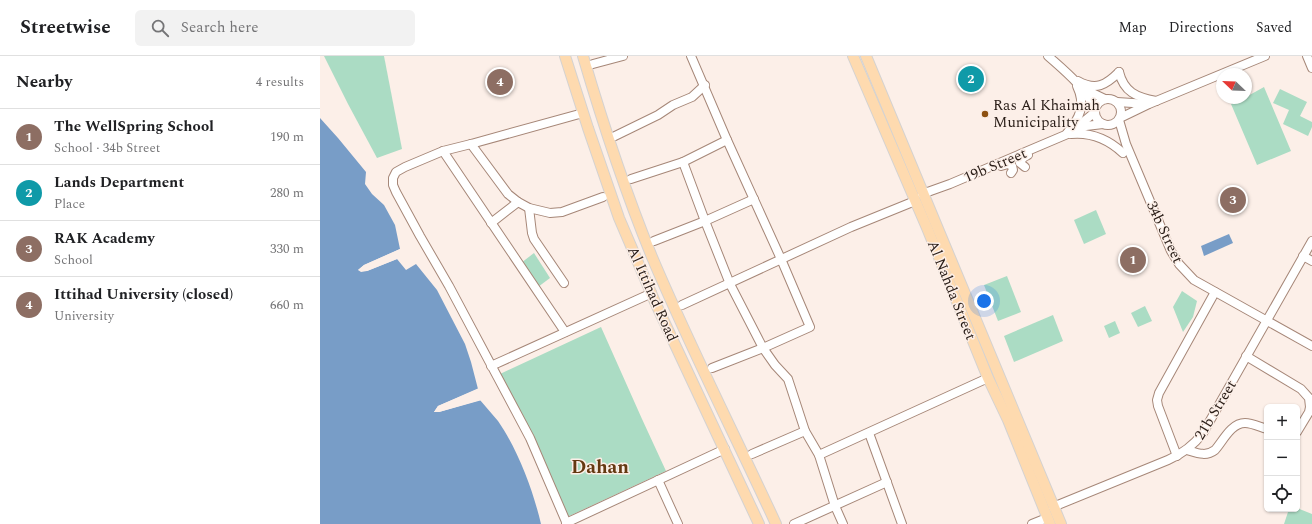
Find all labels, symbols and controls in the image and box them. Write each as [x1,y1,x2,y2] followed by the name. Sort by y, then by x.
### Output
[135,10,415,46] search box
[20,13,111,42] text: Streetwise
[181,16,259,39] text: Search here
[149,17,171,39] icon: search
[1119,17,1147,38] text: Map
[1169,17,1234,38] text: Directions
[1256,17,1292,38] text: Saved
[958,64,984,94] pin: 2
[487,67,513,97] pin: 4
[1216,68,1252,104] north arrow
[16,69,72,95] text: Nearby
[256,72,304,92] text: 4 results
[993,94,1100,134] place label: Ras Al Khaimah Municipality
[980,109,990,119] marker: Ras Al Khaimah Municipality
[54,115,214,138] text: The WellSpring School
[25,127,33,147] text: 1
[270,127,304,147] text: 190 m
[54,138,160,158] text: School · 34b Street
[960,142,1030,189] street label: 19b Street
[54,171,184,194] text: Lands Department
[25,183,33,203] text: 2
[270,183,304,203] text: 280 m
[1220,185,1246,215] pin: 3
[54,194,85,214] text: Place
[1140,197,1189,267] street label: 34b Street
[54,227,155,250] text: RAK Academy
[921,237,982,344] street label: Al Nahda Street
[25,239,33,259] text: 3
[270,239,304,259] text: 330 m
[621,243,684,346] street label: Al Ittihad Road
[1120,245,1146,275] pin: 1
[54,250,93,270] text: School
[54,283,233,306] text: Ittihad University (closed)
[974,291,994,311] your location
[25,295,33,315] text: 4
[270,295,304,315] text: 660 m
[54,306,114,326] text: University
[1188,376,1242,445] street label: 21b Street
[1264,404,1300,512] map controls
[1264,404,1300,440] button: +
[1264,440,1300,476] button: −
[571,453,629,482] district label: Dahan
[1264,476,1300,512] button: locate

